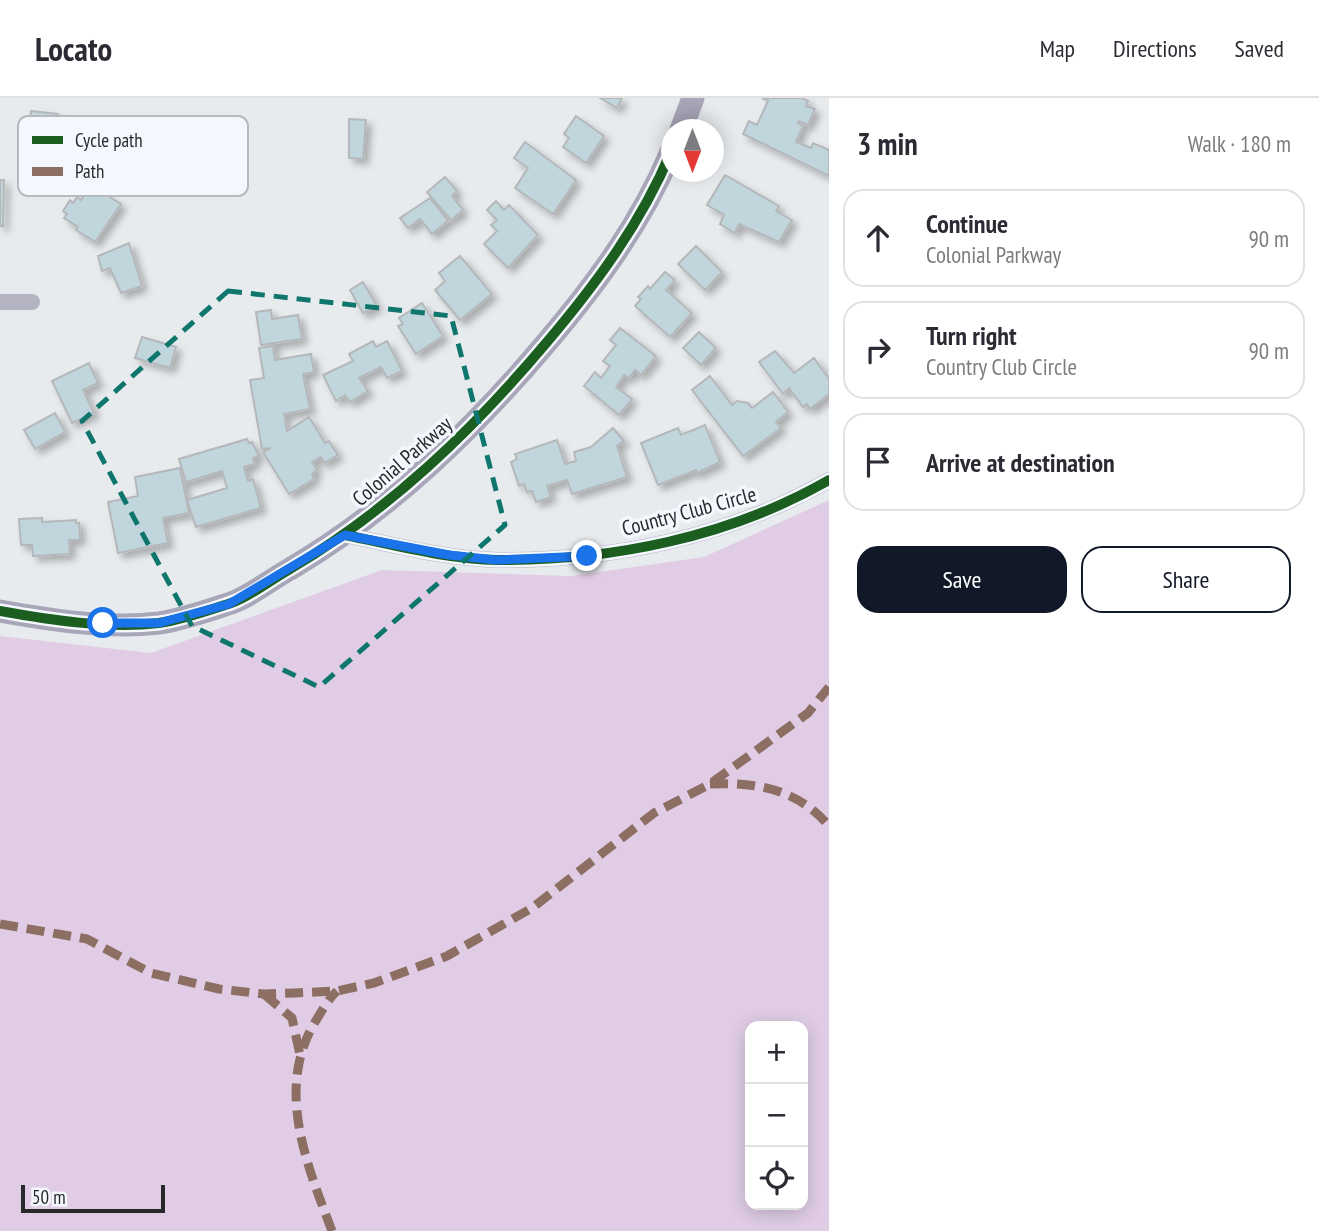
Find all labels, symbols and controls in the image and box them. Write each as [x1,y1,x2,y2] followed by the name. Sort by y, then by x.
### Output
[35,27,112,70] text: Locato
[1040,33,1075,64] text: Map
[1113,33,1197,64] text: Directions
[1235,33,1284,64] text: Saved
[18,116,248,196] legend
[661,119,724,182] north arrow
[857,124,918,163] text: 3 min
[75,128,143,152] text: Cycle path
[1188,129,1291,158] text: Walk · 180 m
[75,159,104,183] text: Path
[926,207,1008,240] text: Continue
[859,219,897,257] icon: ahead
[1248,224,1289,253] text: 90 m
[926,240,1061,269] text: Colonial Parkway
[926,319,1017,352] text: Turn right
[859,331,897,369] icon: right
[1248,336,1289,365] text: 90 m
[926,352,1077,381] text: Country Club Circle
[347,410,458,512] street label: Colonial Parkway
[859,443,897,481] icon: arrive
[926,446,1115,479] text: Arrive at destination
[619,480,759,542] street label: Country Club Circle
[571,540,602,571] route end
[857,546,1067,613] button: Save
[1081,546,1291,613] button: Share
[87,607,118,638] route start
[745,1021,808,1210] map controls
[745,1021,808,1084] button: +
[745,1084,808,1147] button: −
[745,1147,808,1210] button: locate
[21,1182,164,1214] scale bar
[32,1185,66,1209] text: 50 m

